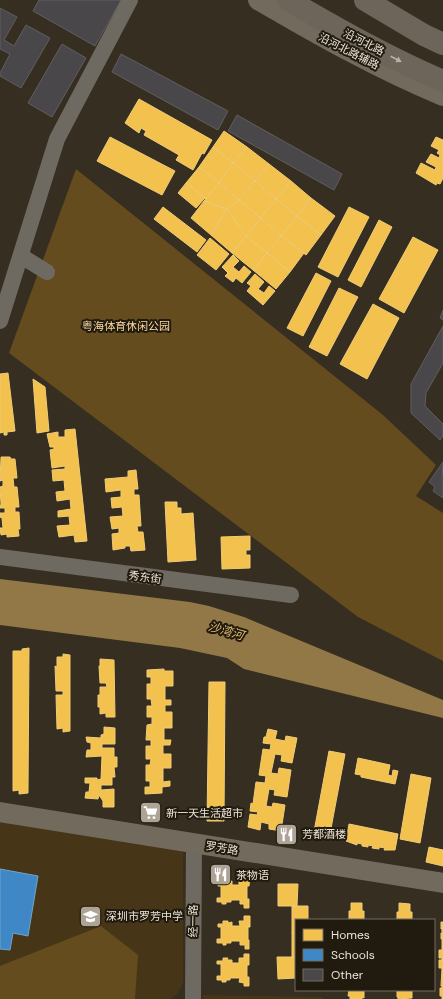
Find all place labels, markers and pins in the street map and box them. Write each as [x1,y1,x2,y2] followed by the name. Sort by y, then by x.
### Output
[138,800,164,826] supermarket icon: 新一天生活超市
[166,806,243,820] place label: 新一天生活超市
[273,821,299,847] restaurant icon: 芳都酒楼
[302,827,346,841] place label: 芳都酒楼
[208,862,234,888] restaurant icon: 茶物语
[236,868,269,882] place label: 茶物语
[78,903,104,929] school or university icon: 深圳市罗芳中学
[106,909,183,923] place label: 深圳市罗芳中学

